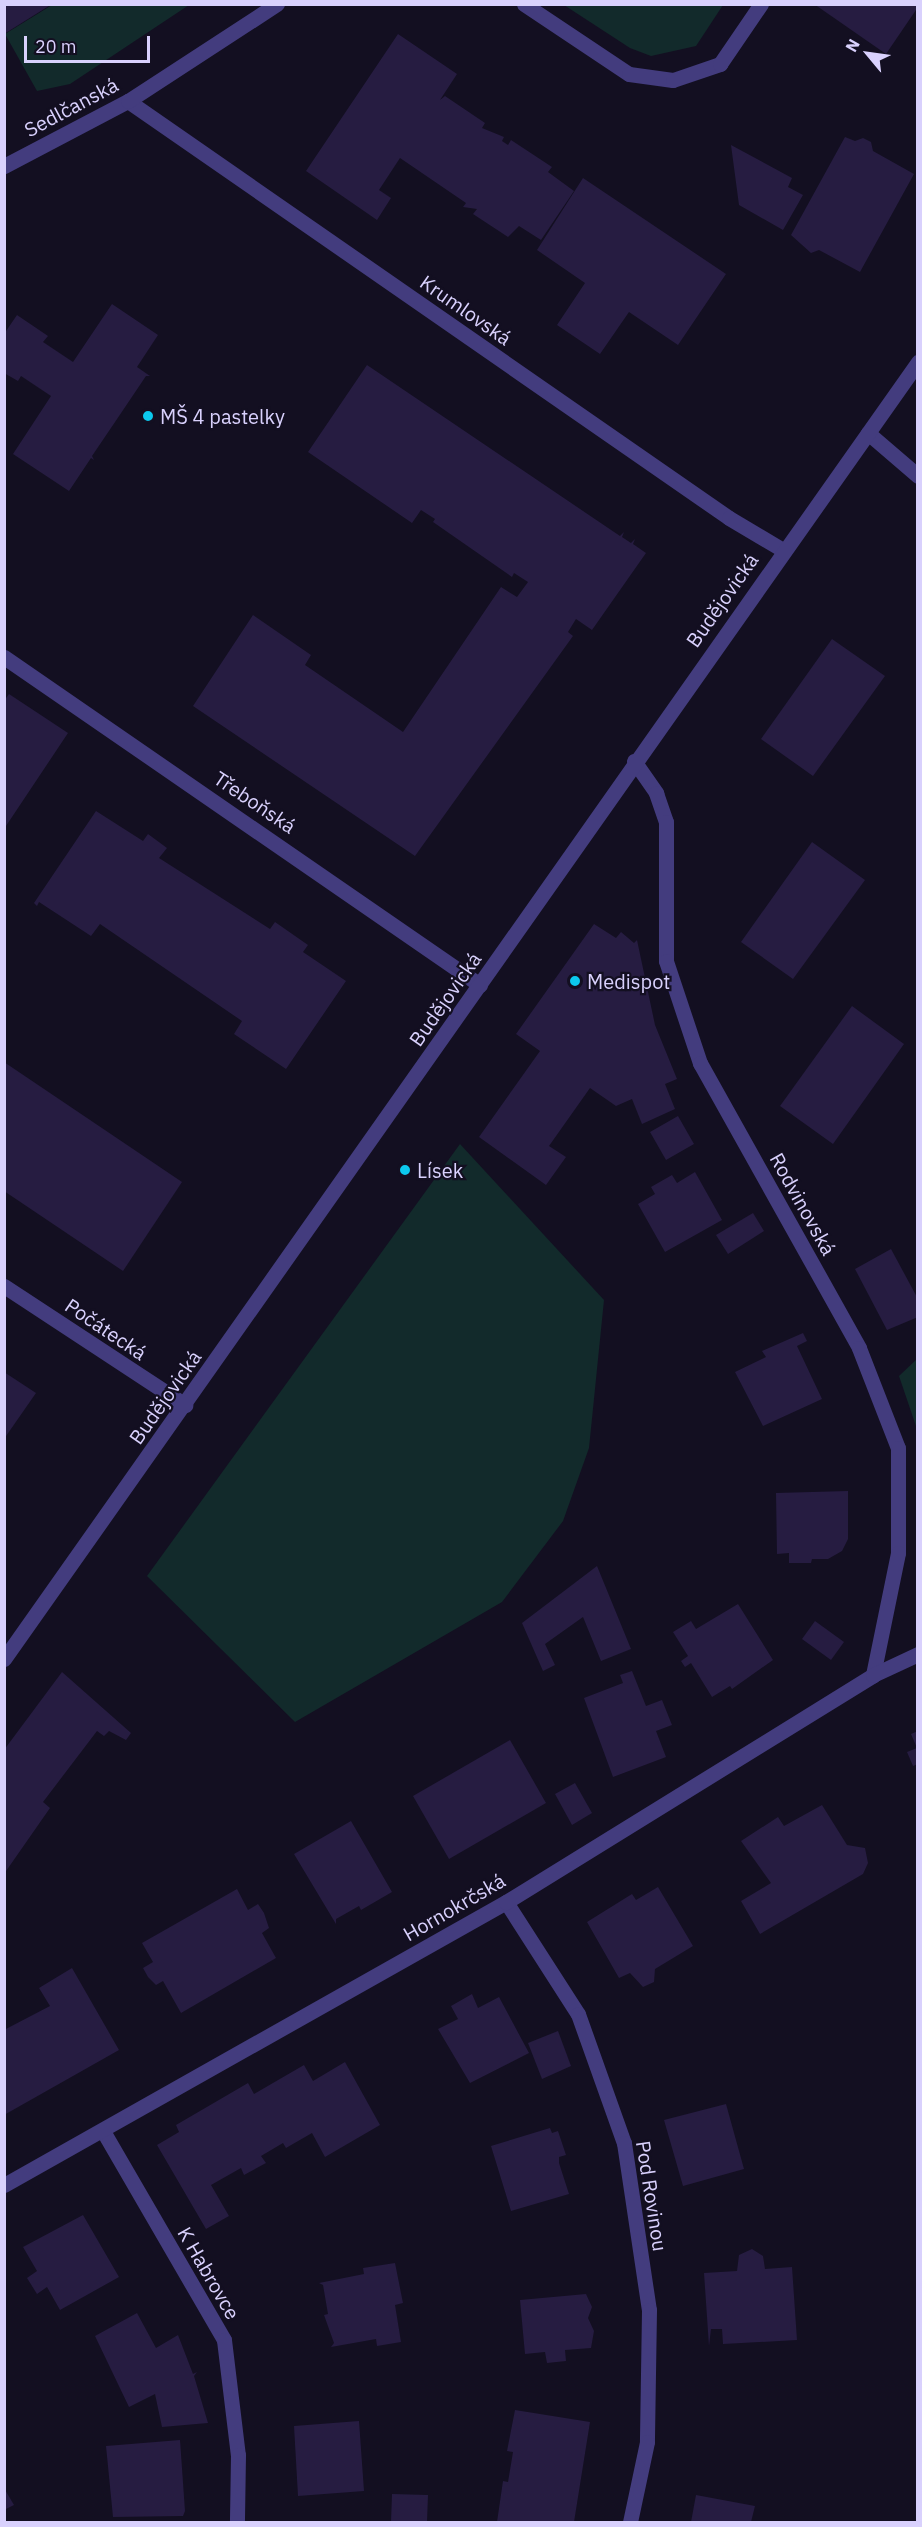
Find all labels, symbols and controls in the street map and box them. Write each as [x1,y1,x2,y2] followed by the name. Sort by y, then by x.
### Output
[27,24,153,62] scale bar
[838,24,898,84] north arrow
[35,35,77,58] text: 20 m
[841,35,864,55] text: N
[20,72,122,142] street label: Sedlčanská
[416,270,516,350] street label: Krumlovská
[160,404,285,428] place label: MŠ 4 pastelky
[141,409,155,423] marker: MŠ 4 pastelky
[681,548,763,652] street label: Budějovická
[209,766,301,838] street label: Třeboňská
[404,947,486,1051] street label: Budějovická
[587,969,670,993] place label: Medispot
[568,974,582,988] marker: Medispot
[765,1149,841,1259] street label: Rodvinovská
[417,1158,463,1182] place label: Lísek
[398,1163,412,1177] marker: Lísek
[61,1293,151,1365] street label: Počátecká
[124,1345,206,1449] street label: Budějovická
[399,1868,509,1946] street label: Hornokrčská
[631,2139,673,2253] street label: Pod Rovinou
[173,2223,245,2323] street label: K Habrovce

